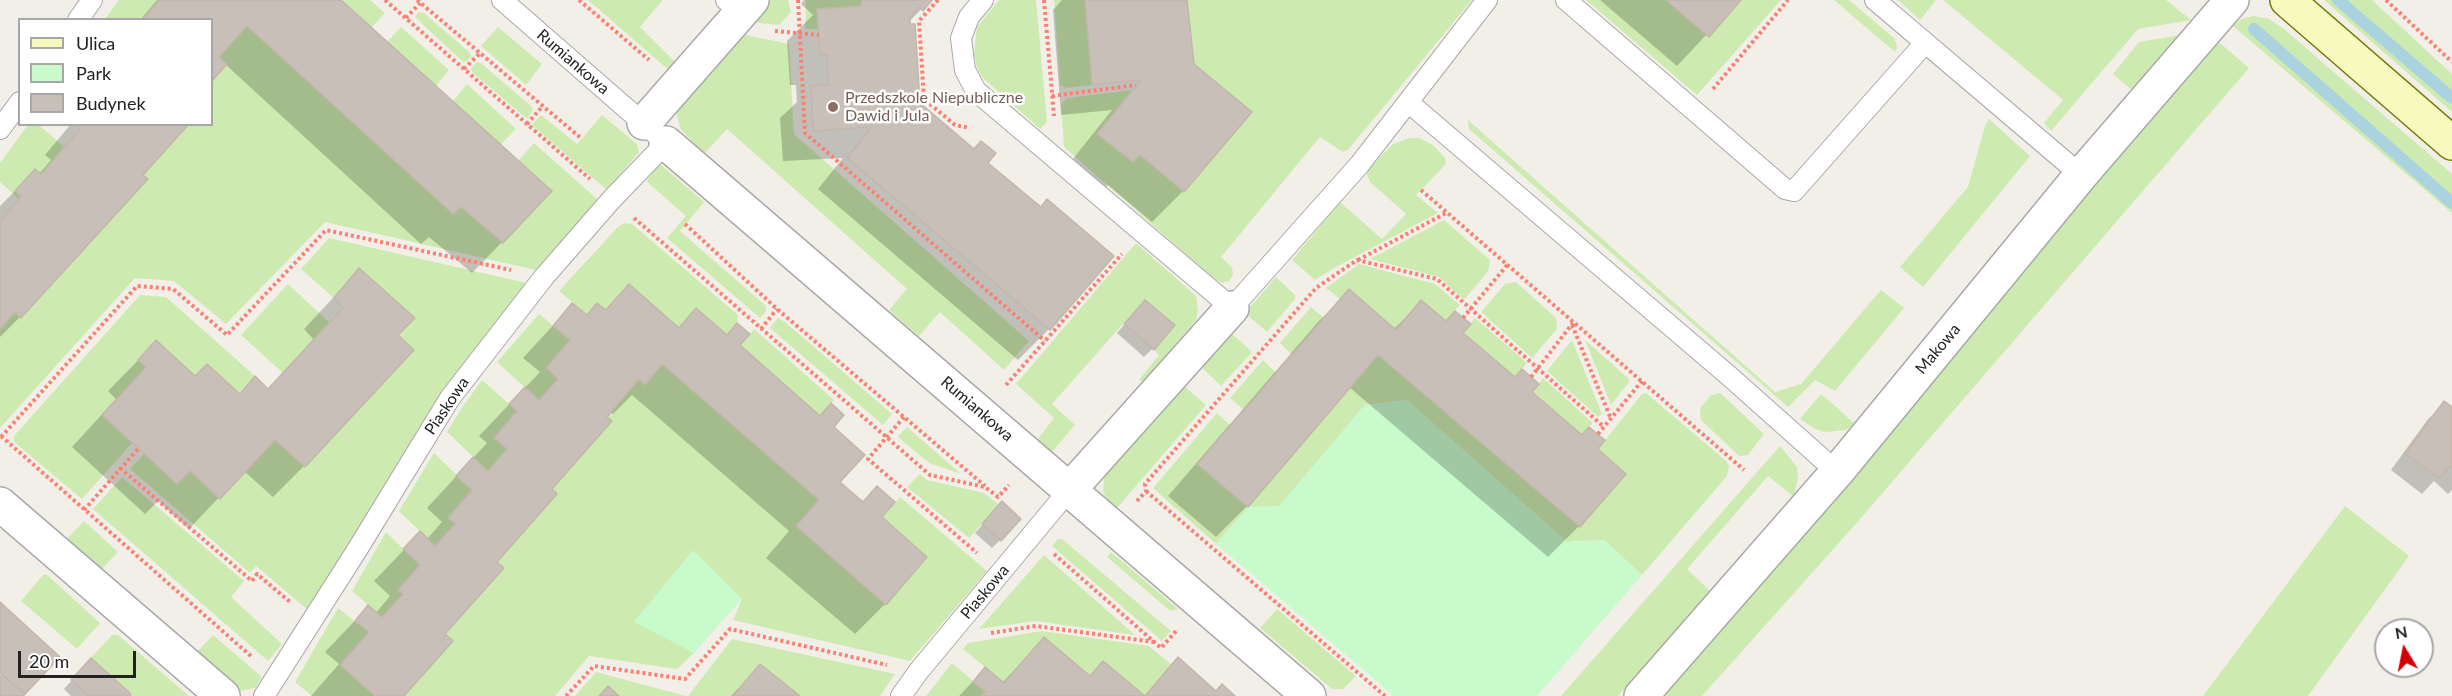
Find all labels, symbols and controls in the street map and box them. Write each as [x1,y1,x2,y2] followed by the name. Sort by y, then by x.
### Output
[18,18,213,126] legend
[533,25,613,99] street label: Rumiankowa
[76,32,115,54] text: Ulica
[76,62,111,84] text: Park
[845,88,1023,126] place label: Przedszkole Niepubliczne Dawid i Jula
[76,92,146,114] text: Budynek
[826,100,840,114] marker: Przedszkole Niepubliczne Dawid i Jula
[1911,320,1965,378] street label: Makowa
[937,372,1017,446] street label: Rumiankowa
[421,374,473,438] street label: Piaskowa
[957,561,1013,623] street label: Piaskowa
[2374,618,2434,678] north arrow
[2393,621,2409,642] text: N
[21,639,140,677] scale bar
[29,650,69,672] text: 20 m

